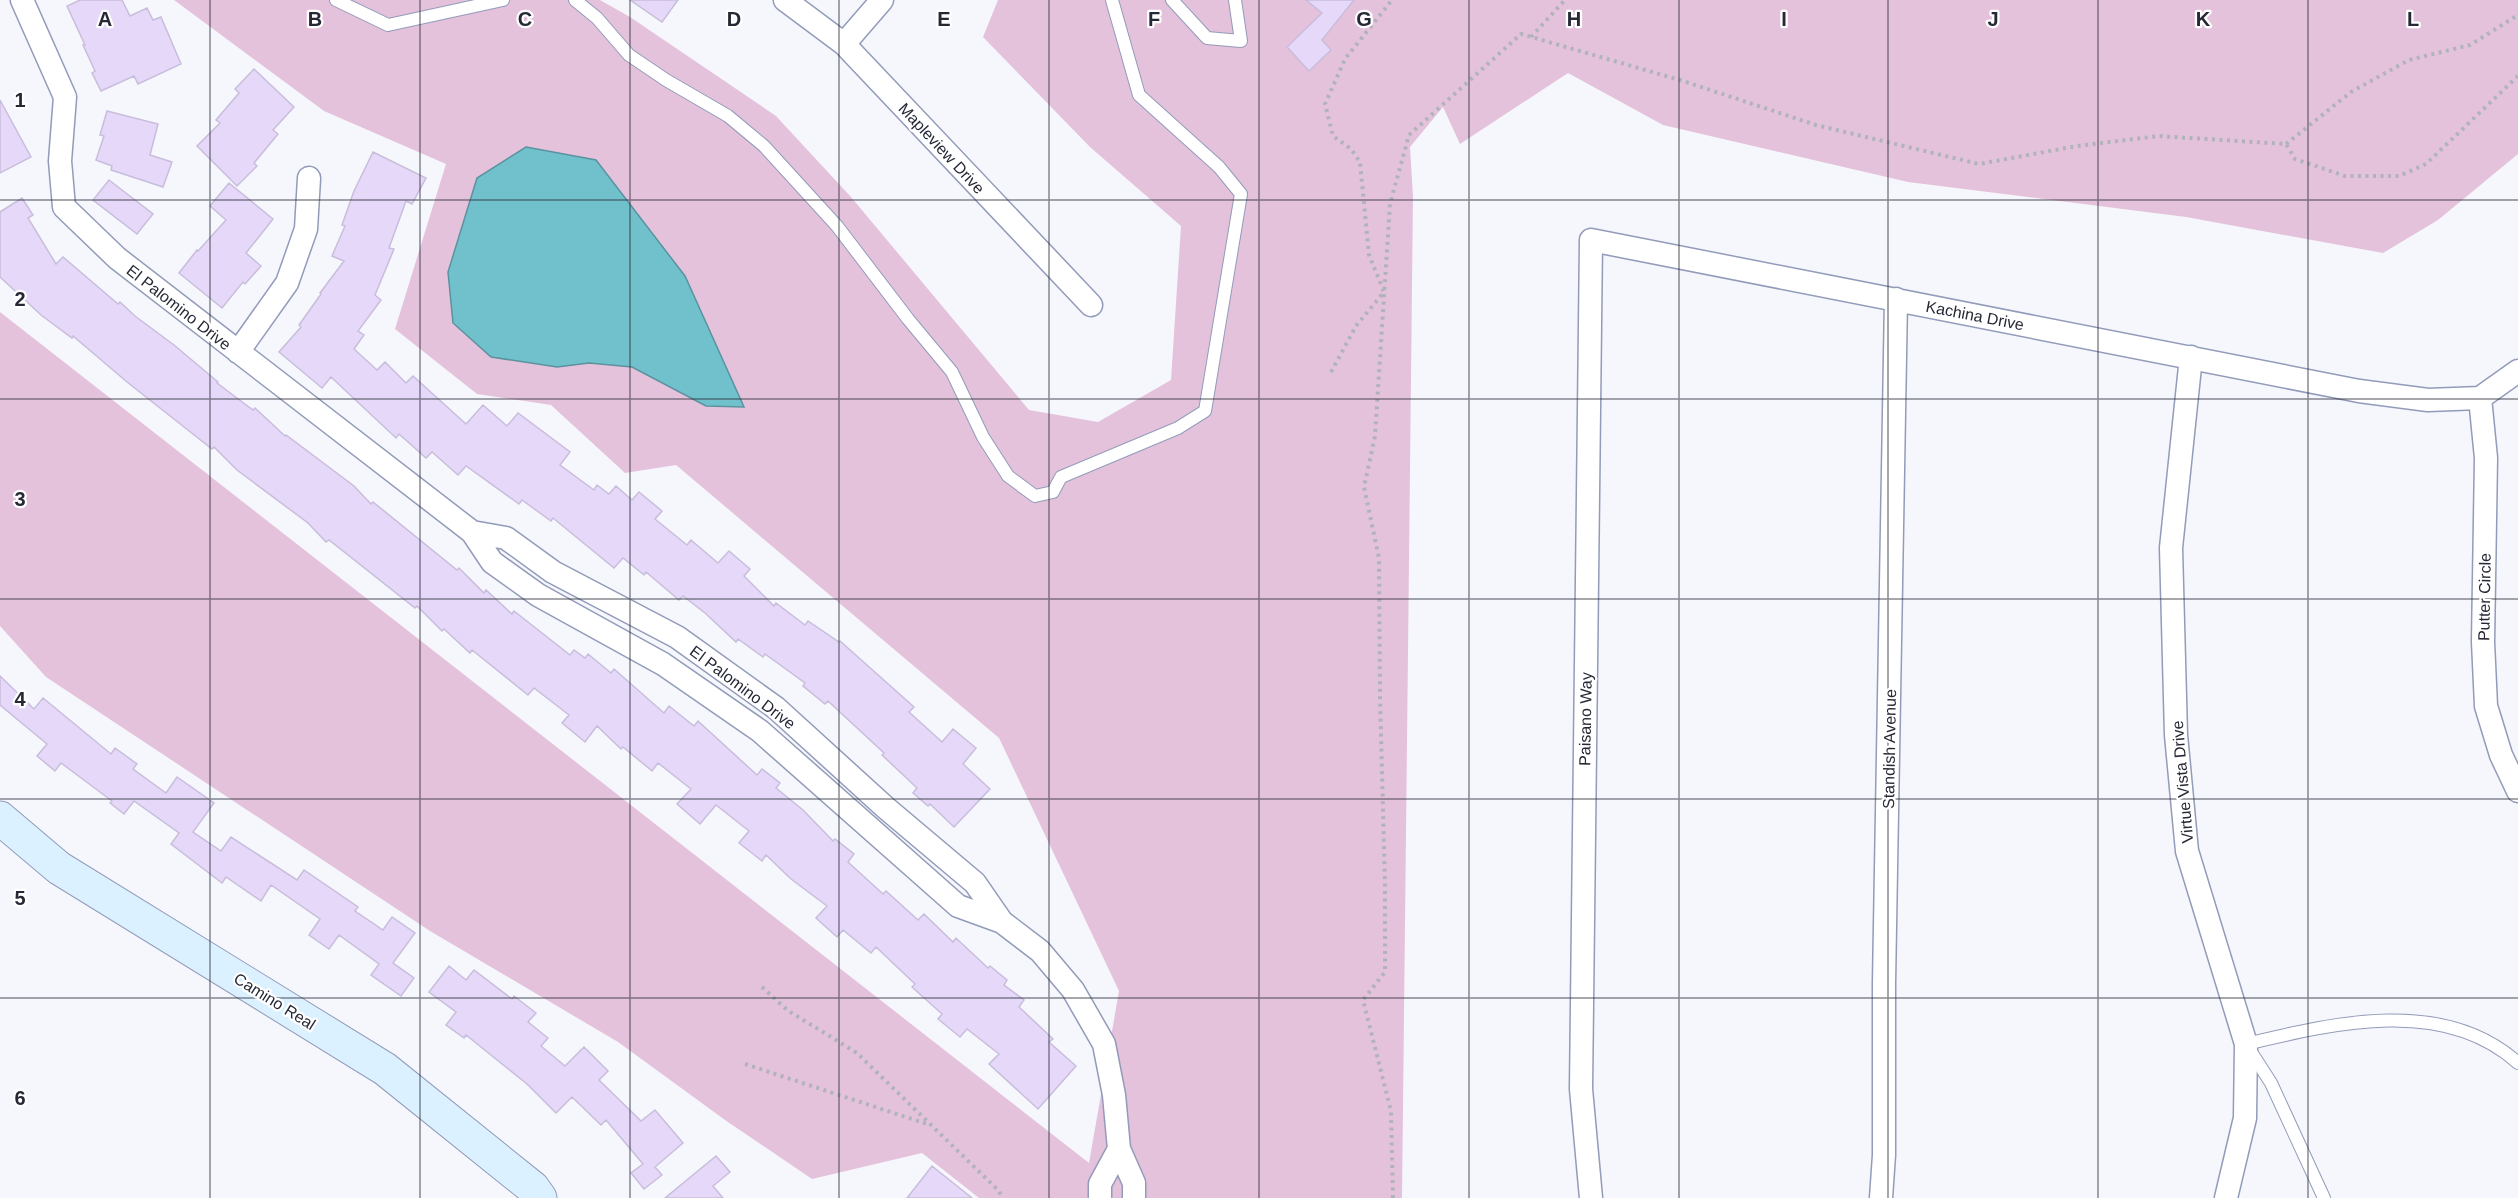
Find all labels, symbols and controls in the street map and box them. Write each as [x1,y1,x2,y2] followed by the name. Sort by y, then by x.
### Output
[98,8,112,30] text: A
[308,8,322,30] text: B
[518,8,532,30] text: C
[727,8,741,30] text: D
[937,8,951,30] text: E
[1148,8,1160,30] text: F
[1356,8,1372,30] text: G
[1567,8,1581,30] text: H
[1781,8,1787,30] text: I
[1987,8,1999,30] text: J
[2196,8,2211,30] text: K
[2407,8,2419,30] text: L
[14,89,26,111] text: 1
[895,100,988,197] street label: Mapleview Drive
[123,262,234,353] street label: El Palomino Drive
[14,288,26,310] text: 2
[1924,298,2026,333] street label: Kachina Drive
[14,488,26,510] text: 3
[2475,553,2494,641] street label: Putter Circle
[687,642,799,733] street label: El Palomino Drive
[1576,672,1595,766] street label: Paisano Way
[14,688,26,710] text: 4
[1880,689,1899,809] street label: Standish Avenue
[2169,720,2196,844] street label: Virtue Vista Drive
[14,887,26,909] text: 5
[231,970,318,1033] street label: Camino Real
[14,1087,26,1109] text: 6

